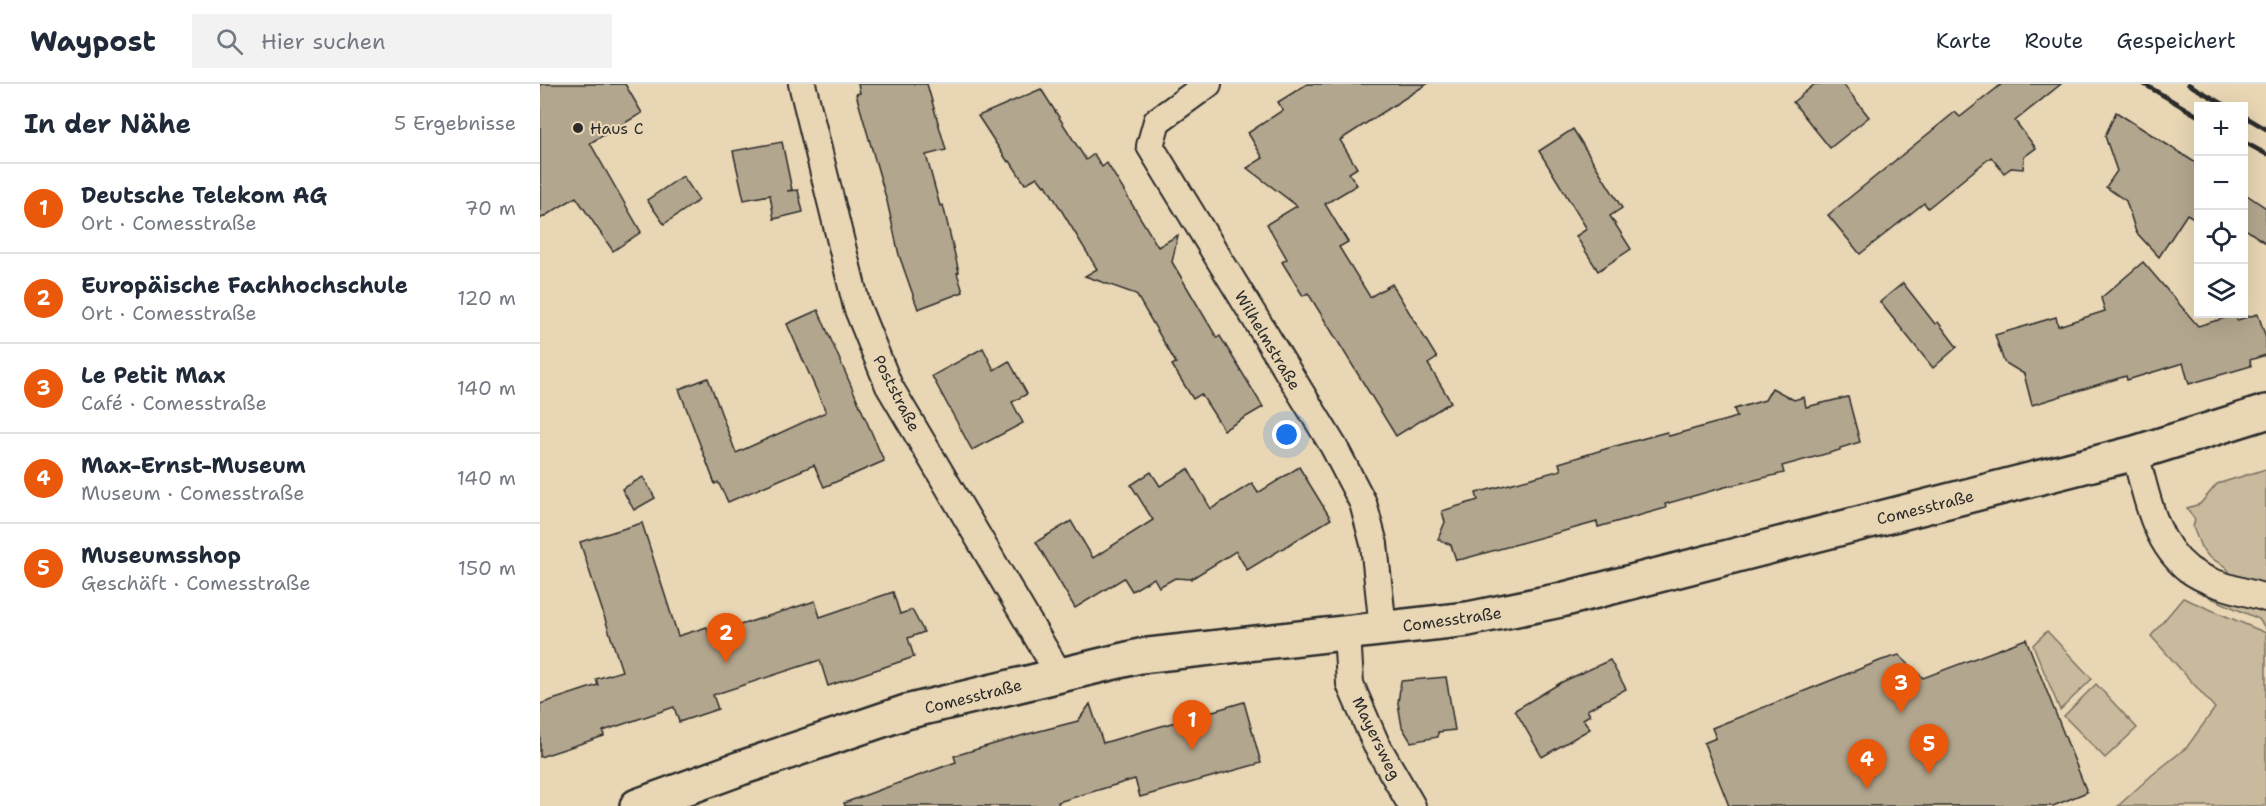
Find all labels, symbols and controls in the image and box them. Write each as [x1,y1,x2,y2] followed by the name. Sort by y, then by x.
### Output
[192,14,612,68] search box
[30,22,156,60] text: Waypost
[213,25,246,58] icon: search
[261,27,385,56] text: Hier suchen
[1936,27,1991,55] text: Karte
[2024,27,2083,55] text: Route
[2116,27,2236,55] text: Gespeichert
[2194,102,2248,318] map controls
[2194,102,2248,156] button: +
[24,106,191,141] text: In der Nähe
[394,110,516,136] text: 5 Ergebnisse
[590,118,644,139] place label: Haus C
[571,121,585,135] marker: Haus C
[2194,156,2248,210] button: −
[81,181,327,210] text: Deutsche Telekom AG
[39,195,48,221] text: 1
[464,195,516,221] text: 70 m
[81,210,257,236] text: Ort · Comesstraße
[2194,210,2248,264] button: locate
[2194,264,2248,318] button: layers
[81,271,408,300] text: Europäische Fachhochschule
[37,285,51,311] text: 2
[457,285,516,311] text: 120 m
[1230,287,1305,394] street label: Wilhelmstraße
[81,300,257,326] text: Ort · Comesstraße
[868,351,925,435] street label: Poststraße
[81,361,225,390] text: Le Petit Max
[37,375,51,401] text: 3
[457,375,516,401] text: 140 m
[81,390,267,416] text: Café · Comesstraße
[1272,420,1301,449] your location
[81,451,306,480] text: Max-Ernst-Museum
[37,465,51,491] text: 4
[457,465,516,491] text: 140 m
[81,480,305,506] text: Museum · Comesstraße
[1874,485,1976,530] street label: Comesstraße
[81,541,241,570] text: Museumsshop
[37,555,50,581] text: 5
[458,555,516,581] text: 150 m
[81,570,311,596] text: Geschäft · Comesstraße
[1401,602,1503,637] street label: Comesstraße
[706,614,746,663] pin: 2
[1882,664,1920,713] pin: 3
[922,674,1024,719] street label: Comesstraße
[1347,693,1406,783] street label: Mayersweg
[1172,700,1212,750] pin: 1
[1910,724,1948,774] pin: 5
[1848,740,1886,789] pin: 4

